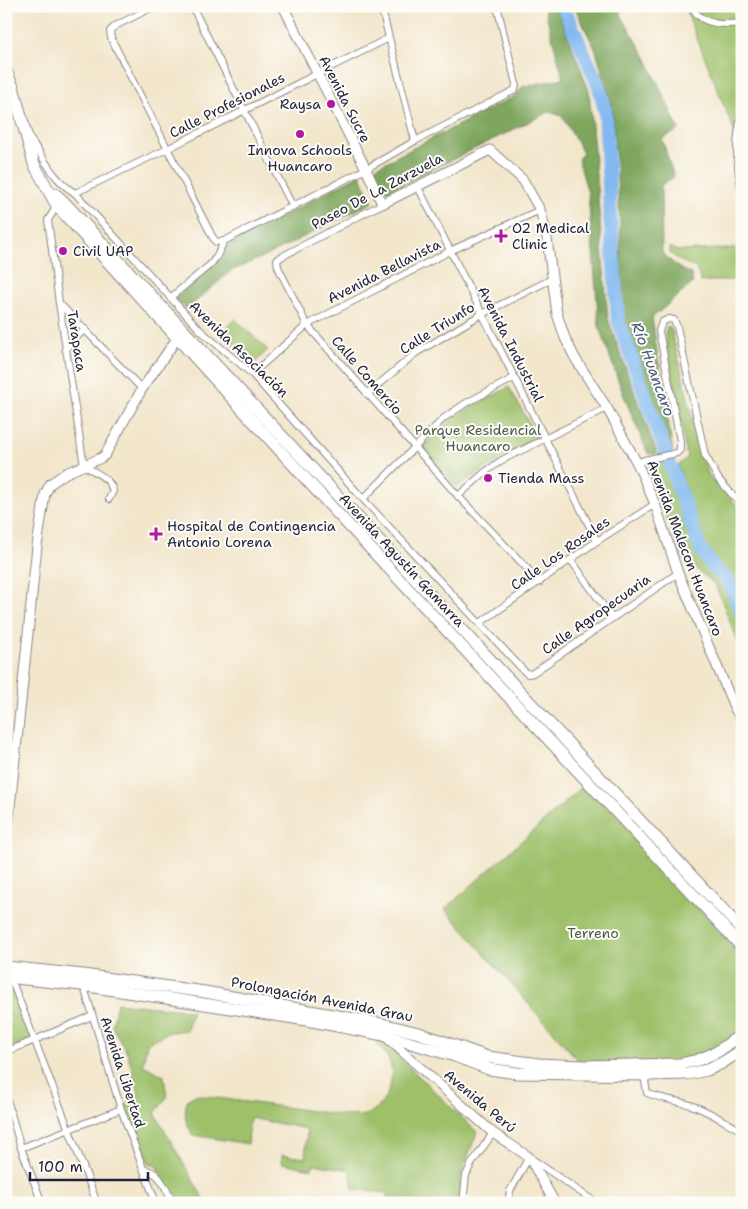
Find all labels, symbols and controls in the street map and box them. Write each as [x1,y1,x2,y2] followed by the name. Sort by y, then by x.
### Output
[315,52,375,146] street label: Avenida Sucre
[166,68,288,142] street label: Calle Profesionales
[280,95,321,113] place label: Raysa
[325,98,337,110] marker: Raysa
[294,128,306,140] marker: Innova Schools Huancaro
[248,141,352,175] place label: Innova Schools Huancaro
[308,149,446,233] street label: Paseo De La Zarzuela
[512,219,590,253] place label: O2 Medical Clinic
[494,229,508,243] marker: O2 Medical Clinic
[325,235,444,307] street label: Avenida Bellavista
[73,242,133,260] place label: Civil UAP
[57,245,69,257] marker: Civil UAP
[474,283,548,406] street label: Avenida Industrial
[186,297,293,401] street label: Avenida Asociación
[396,298,478,358] street label: Calle Triunfo
[63,309,91,373] street label: Tarapaca
[627,319,679,419] water label: Río Huancaro
[328,332,406,418] street label: Calle Comercio
[415,421,542,455] park label: Parque Residencial Huancaro
[643,457,727,639] street label: Avenida Malecon Huancaro
[498,469,585,487] place label: Tienda Mass
[482,472,494,484] marker: Tienda Mass
[335,489,469,631] street label: Avenida Agustín Gamarra
[507,512,613,594] street label: Calle Los Rosales
[167,517,336,551] place label: Hospital de Contingencia Antonio Lorena
[149,527,163,541] marker: Hospital de Contingencia Antonio Lorena
[538,570,654,658] street label: Calle Agropecuaria
[567,924,619,942] park label: Terreno
[229,973,415,1025] street label: Prolongación Avenida Grau
[97,1014,150,1130] street label: Avenida Libertad
[440,1065,520,1137] street label: Avenida Perú
[30,1149,148,1181] scale bar
[38,1157,83,1177] text: 100 m

